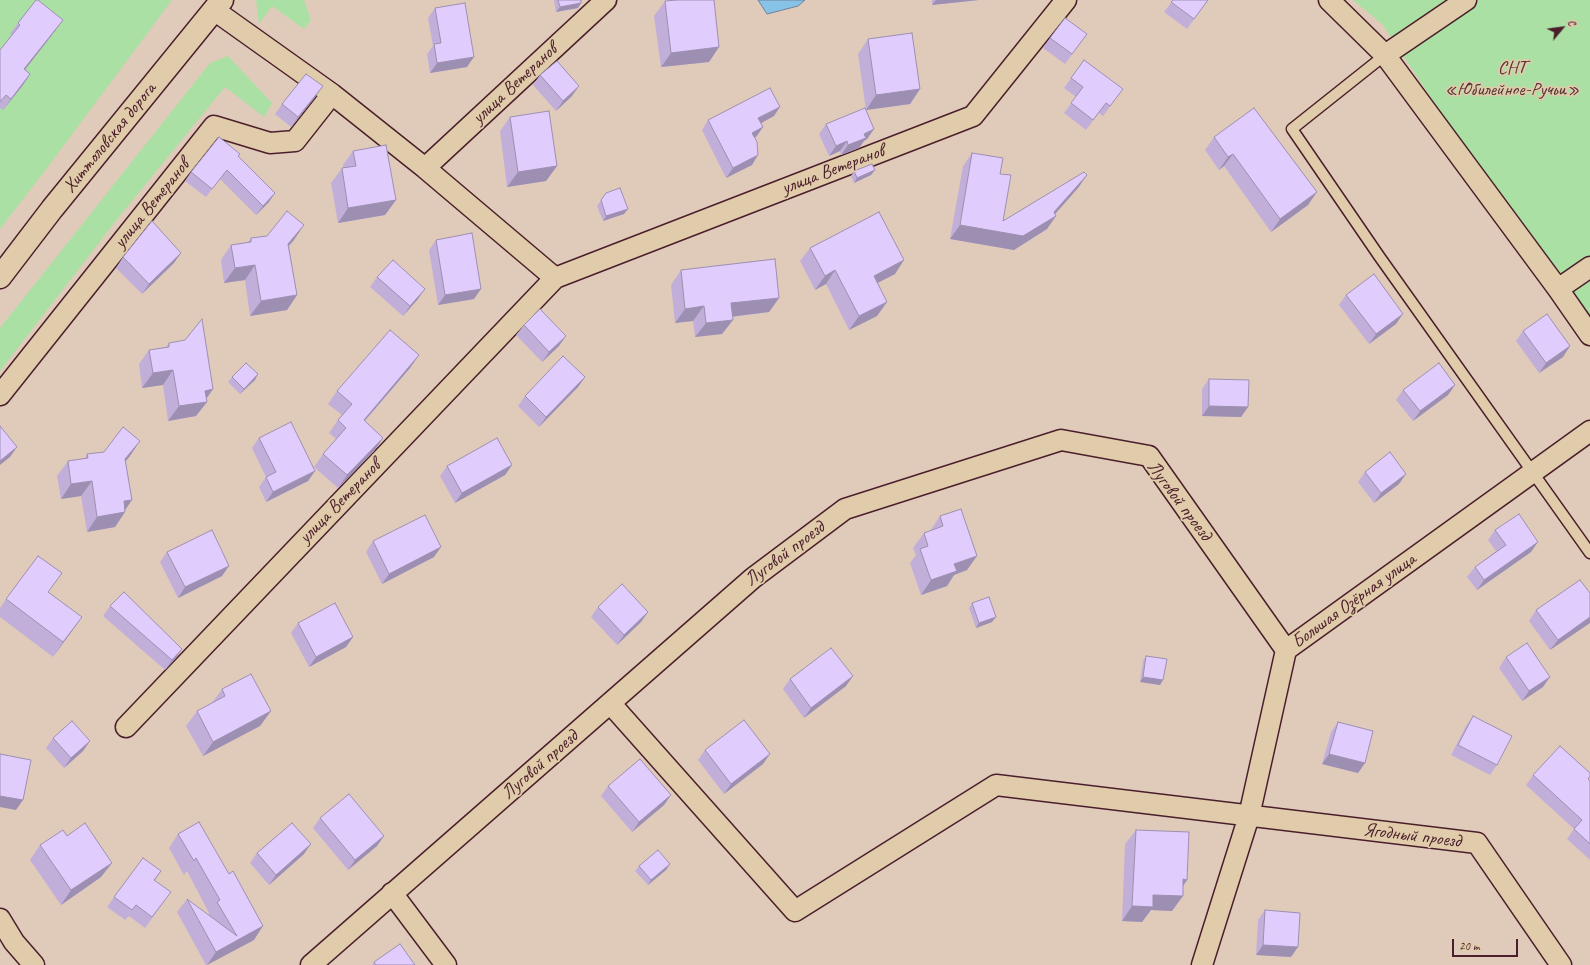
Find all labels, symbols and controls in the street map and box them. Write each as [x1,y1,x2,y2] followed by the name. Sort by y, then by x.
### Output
[1542,8,1582,48] north arrow
[1565,16,1580,28] text: С
[468,39,562,129] street label: улица Ветеранов
[1445,57,1579,101] park label: СНТ «Юбилейное-Ручьи»
[59,78,161,198] street label: Хиттоловская дорога
[778,140,888,200] street label: улица Ветеранов
[109,155,195,253] street label: улица Ветеранов
[294,455,386,549] street label: улица Ветеранов
[1142,457,1216,545] street label: Луговой проезд
[741,517,829,591] street label: Луговой проезд
[1288,548,1420,654] street label: Большая Озёрная улица
[497,725,583,805] street label: Луговой проезд
[1362,819,1462,853] street label: Ягодный проезд
[1454,931,1520,957] scale bar
[1459,938,1479,954] text: 20 m

